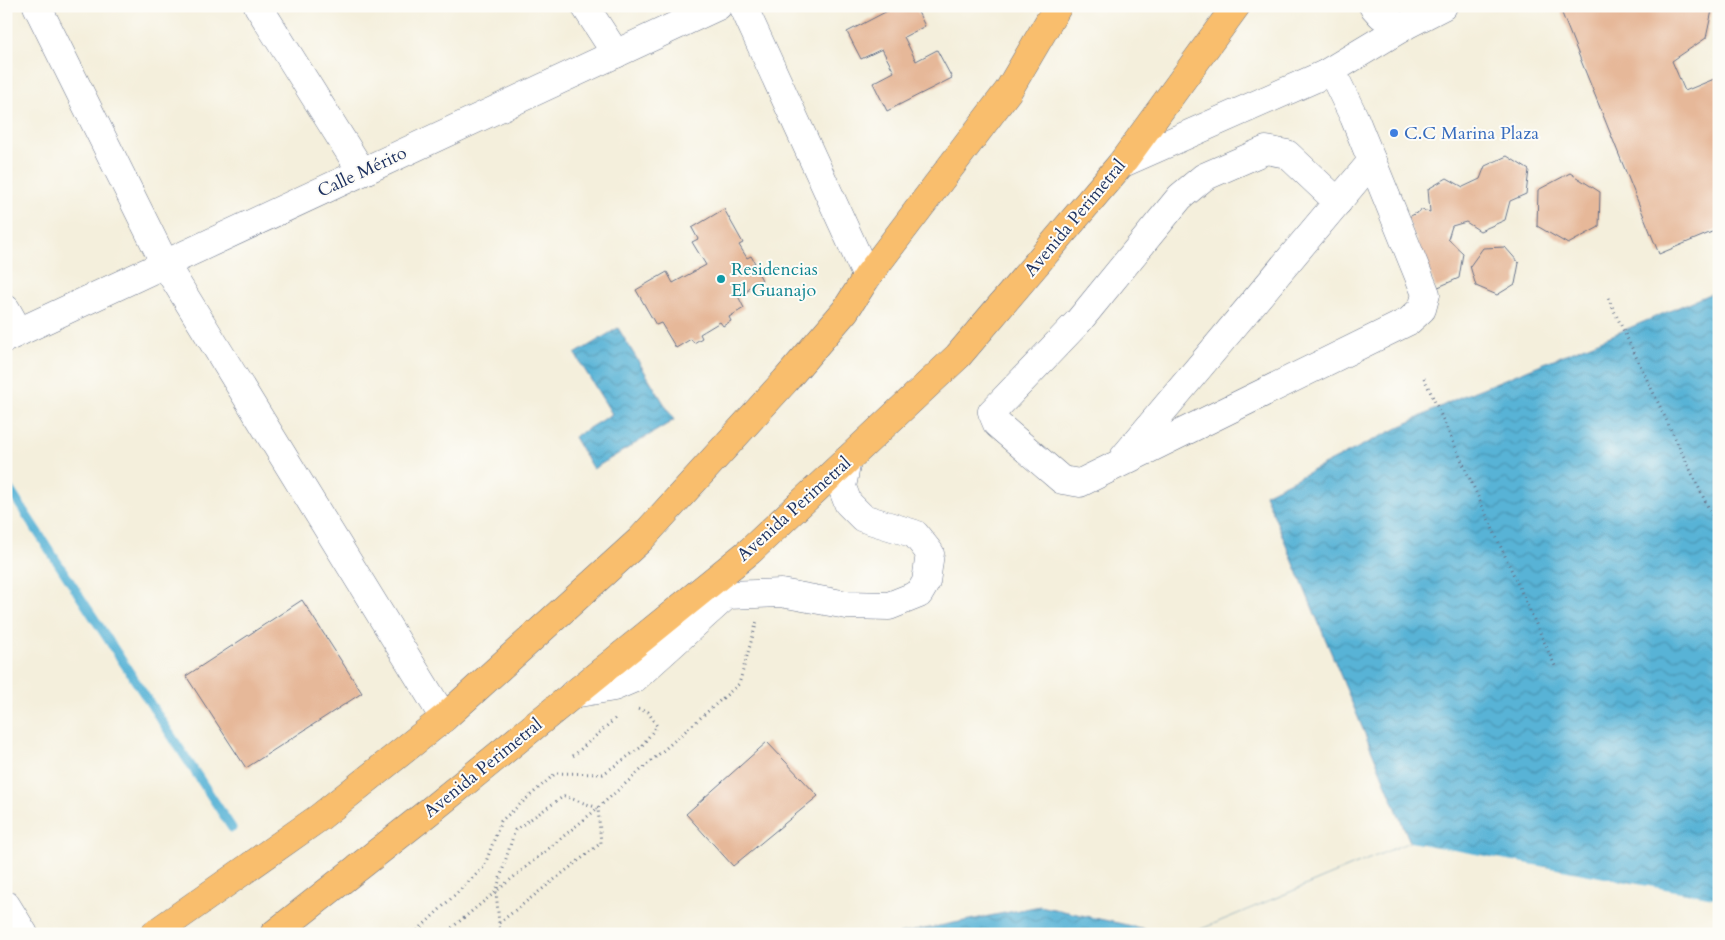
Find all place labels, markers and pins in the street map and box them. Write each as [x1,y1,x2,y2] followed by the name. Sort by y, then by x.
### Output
[1404,121,1539,146] place label: C.C Marina Plaza
[1388,127,1400,139] marker: C.C Marina Plaza
[731,257,818,303] place label: Residencias El Guanajo
[715,273,727,285] marker: Residencias El Guanajo

